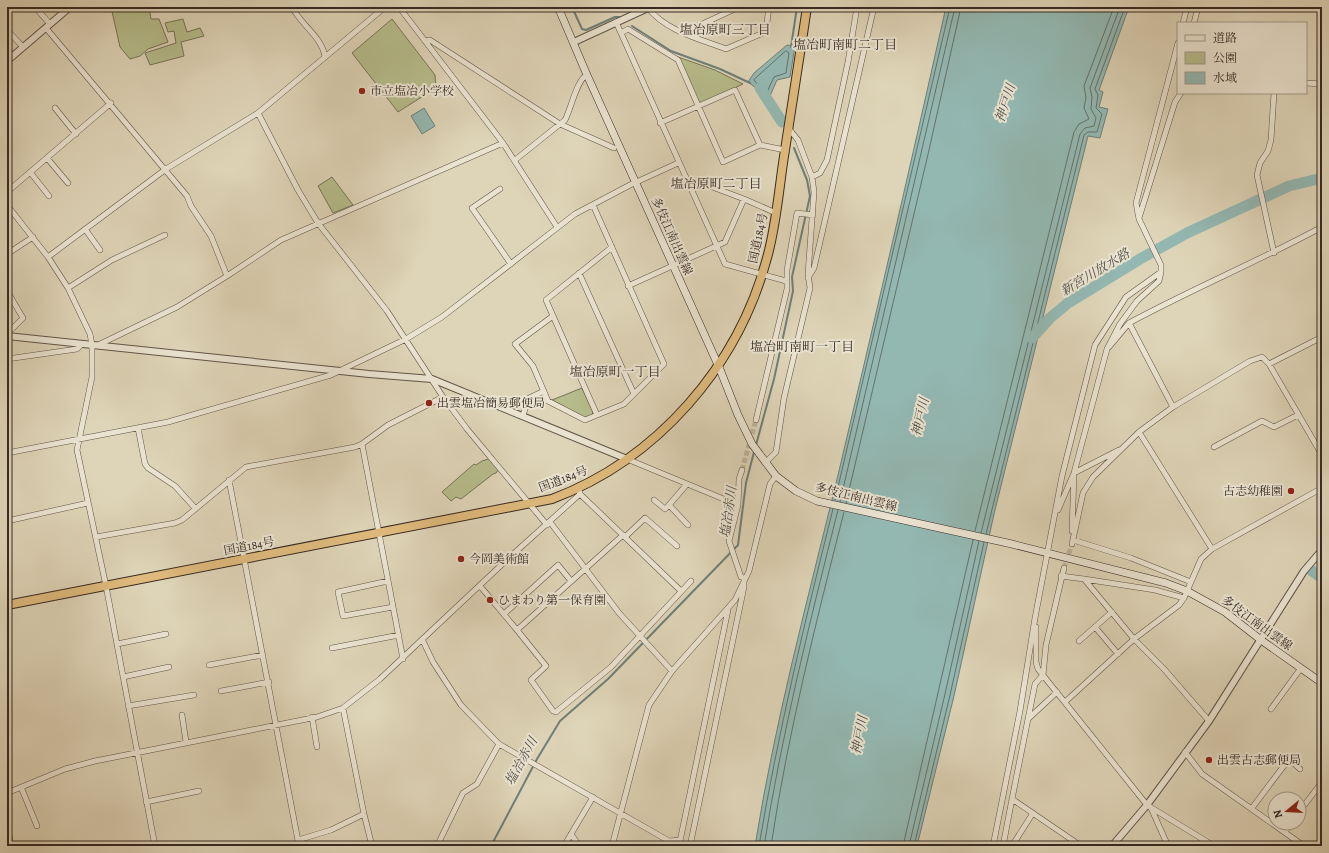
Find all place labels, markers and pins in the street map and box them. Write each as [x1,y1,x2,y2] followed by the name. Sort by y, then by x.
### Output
[370,83,454,99] place label: 市立塩冶小学校
[357,86,367,96] marker: 市立塩冶小学校
[437,395,545,411] place label: 出雲塩冶簡易郵便局
[424,398,434,408] marker: 出雲塩冶簡易郵便局
[1223,483,1283,499] place label: 古志幼稚園
[1286,486,1296,496] marker: 古志幼稚園
[469,551,529,567] place label: 今岡美術館
[456,554,466,564] marker: 今岡美術館
[498,592,606,608] place label: ひまわり第一保育園
[485,595,495,605] marker: ひまわり第一保育園
[1217,752,1301,768] place label: 出雲古志郵便局
[1204,755,1214,765] marker: 出雲古志郵便局

